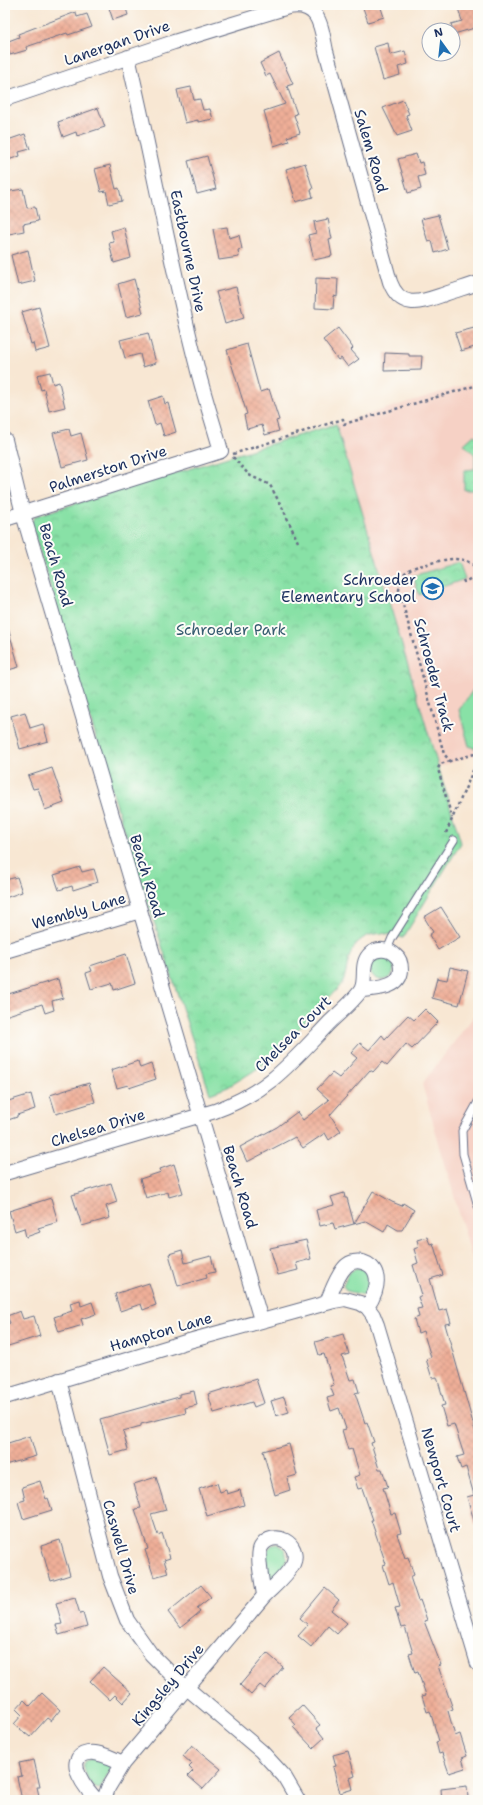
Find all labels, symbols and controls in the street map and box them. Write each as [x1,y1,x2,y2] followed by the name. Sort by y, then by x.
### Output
[61,16,173,70] street label: Lanergan Drive
[421,22,461,62] north arrow
[432,24,445,41] text: N
[350,107,393,195] street label: Salem Road
[165,188,211,314] street label: Eastbourne Drive
[47,441,169,497] street label: Palmerston Drive
[35,521,78,609] street label: Beach Road
[281,570,416,607] place label: Schroeder Elementary School
[419,576,445,602] school or university icon: Schroeder Elementary School
[409,616,459,734] street label: Schroeder Track
[176,620,286,640] park label: Schroeder Park
[125,832,169,920] street label: Beach Road
[30,888,128,934] street label: Wembly Lane
[250,991,336,1077] street label: Chelsea Court
[48,1104,148,1152] street label: Chelsea Drive
[218,1143,262,1231] street label: Beach Road
[107,1308,215,1356] street label: Hampton Lane
[417,1425,465,1535] street label: Newport Court
[98,1497,144,1597] street label: Caswell Drive
[128,1639,208,1731] street label: Kingsley Drive

